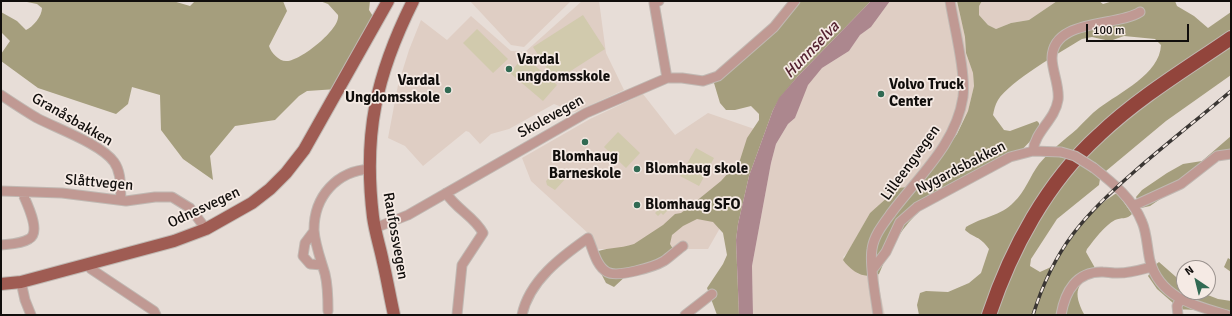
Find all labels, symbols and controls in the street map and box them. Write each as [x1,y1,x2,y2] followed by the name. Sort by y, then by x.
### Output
[1088,16,1191,42] scale bar
[780,17,844,83] water label: Hunnselva
[1093,23,1125,38] text: 100 m
[517,51,610,86] place label: Vardal ungdomsskole
[504,64,514,74] marker: Vardal ungdomsskole
[345,72,440,107] place label: Vardal Ungdomsskole
[889,76,964,111] place label: Volvo Truck Center
[443,85,453,95] marker: Vardal Ungdomsskole
[28,89,116,151] street label: Granåsbakken
[876,89,886,99] marker: Volvo Truck Center
[515,92,587,142] street label: Skolevegen
[878,122,944,204] street label: Lilleengvegen
[580,137,590,147] marker: Blomhaug Barneskole
[913,138,1009,198] street label: Nygardsbakken
[549,148,621,183] place label: Blomhaug Barneskole
[645,160,748,178] place label: Blomhaug skole
[632,164,642,174] marker: Blomhaug skole
[64,171,134,195] street label: Slåttvegen
[165,183,243,233] street label: Odnesvegen
[378,191,412,281] street label: Raufossvegen
[645,196,740,214] place label: Blomhaug SFO
[632,200,642,210] marker: Blomhaug SFO
[1176,260,1216,300] north arrow
[1183,263,1196,278] text: N

